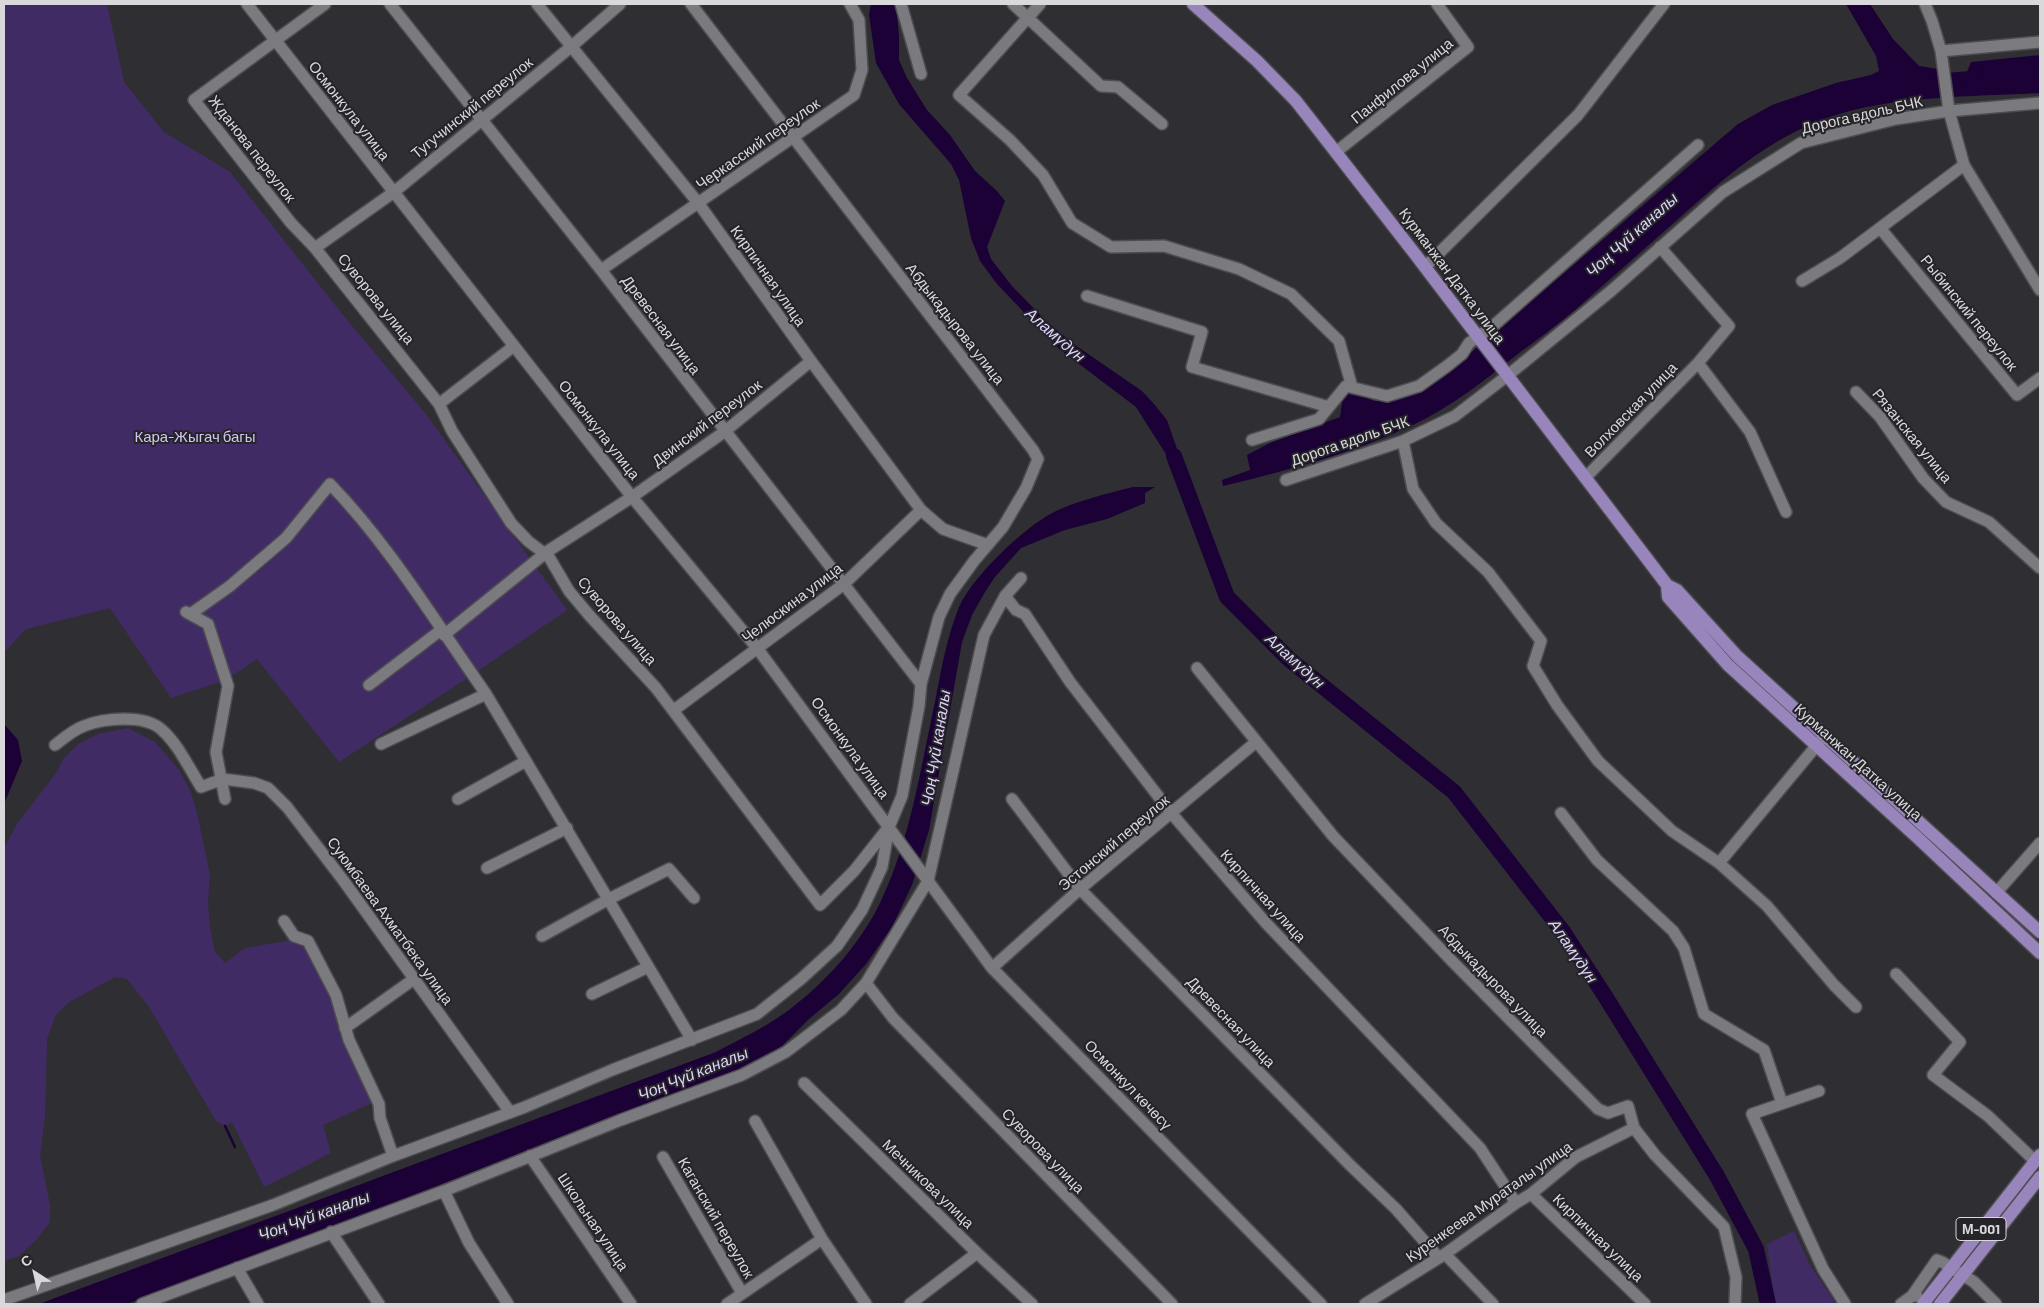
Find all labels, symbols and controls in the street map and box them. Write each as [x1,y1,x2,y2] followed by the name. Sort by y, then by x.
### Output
[1347,34,1457,128] street label: Панфилова улица
[408,53,536,163] street label: Тугучинский переулок
[305,58,393,164] street label: Осмонкула улица
[205,92,299,206] street label: Жданова переулок
[1800,92,1924,138] street label: Дорога вдоль БЧК
[693,94,823,194] street label: Черкасский переулок
[1582,189,1682,281] water label: Чоң Чүй каналы
[1395,204,1509,348] street label: Курманжан Датка улица
[727,222,809,330] street label: Кирпичная улица
[334,250,418,348] street label: Суворова улица
[1917,251,2021,375] street label: Рыбинский переулок
[902,260,1008,388] street label: Абдыкадырова улица
[618,272,704,378] street label: Древесная улица
[1021,304,1089,366] water label: Аламүдүн
[1581,359,1681,461] street label: Волховская улица
[649,376,765,470] street label: Двинский переулок
[555,377,643,483] street label: Осмонкула улица
[1868,385,1956,487] street label: Рязанская улица
[1289,412,1411,470] street label: Дорога вдоль БЧК
[134,428,256,446] park label: Кара-Жыгач багы
[738,559,846,647] street label: Челюскина улица
[574,573,660,669] street label: Суворова улица
[1261,629,1329,693] water label: Аламүдүн
[917,689,955,807] water label: Чоң Чүй каналы
[807,694,893,802] street label: Осмонкула улица
[1790,700,1926,824] street label: Курманжан Датка улица
[1055,791,1173,895] street label: Эстонский переулок
[323,834,457,1008] street label: Суюмбаева Ахматбека улица
[1217,846,1309,946] street label: Кирпичная улица
[1545,915,1601,987] water label: Аламүдүн
[1435,921,1551,1041] street label: Абдыкадырова улица
[1183,973,1279,1071] street label: Древесная улица
[1081,1036,1175,1134] street label: Осмонкул көчөсү
[635,1043,751,1105] water label: Чоң Чүй каналы
[998,1105,1088,1197] street label: Суворова улица
[878,1136,978,1232] street label: Мечникова улица
[1402,1138,1576,1266] street label: Куренкеева Мураталы улица
[674,1154,758,1282] street label: Каганский переулок
[554,1170,632,1274] street label: Школьная улица
[256,1187,372,1245] water label: Чоң Чүй каналы
[1549,1190,1647,1286] street label: Кирпичная улица
[1956,1218,2006,1240] road number: М-001
[10,1248,60,1298] north arrow
[17,1250,35,1270] text: С

